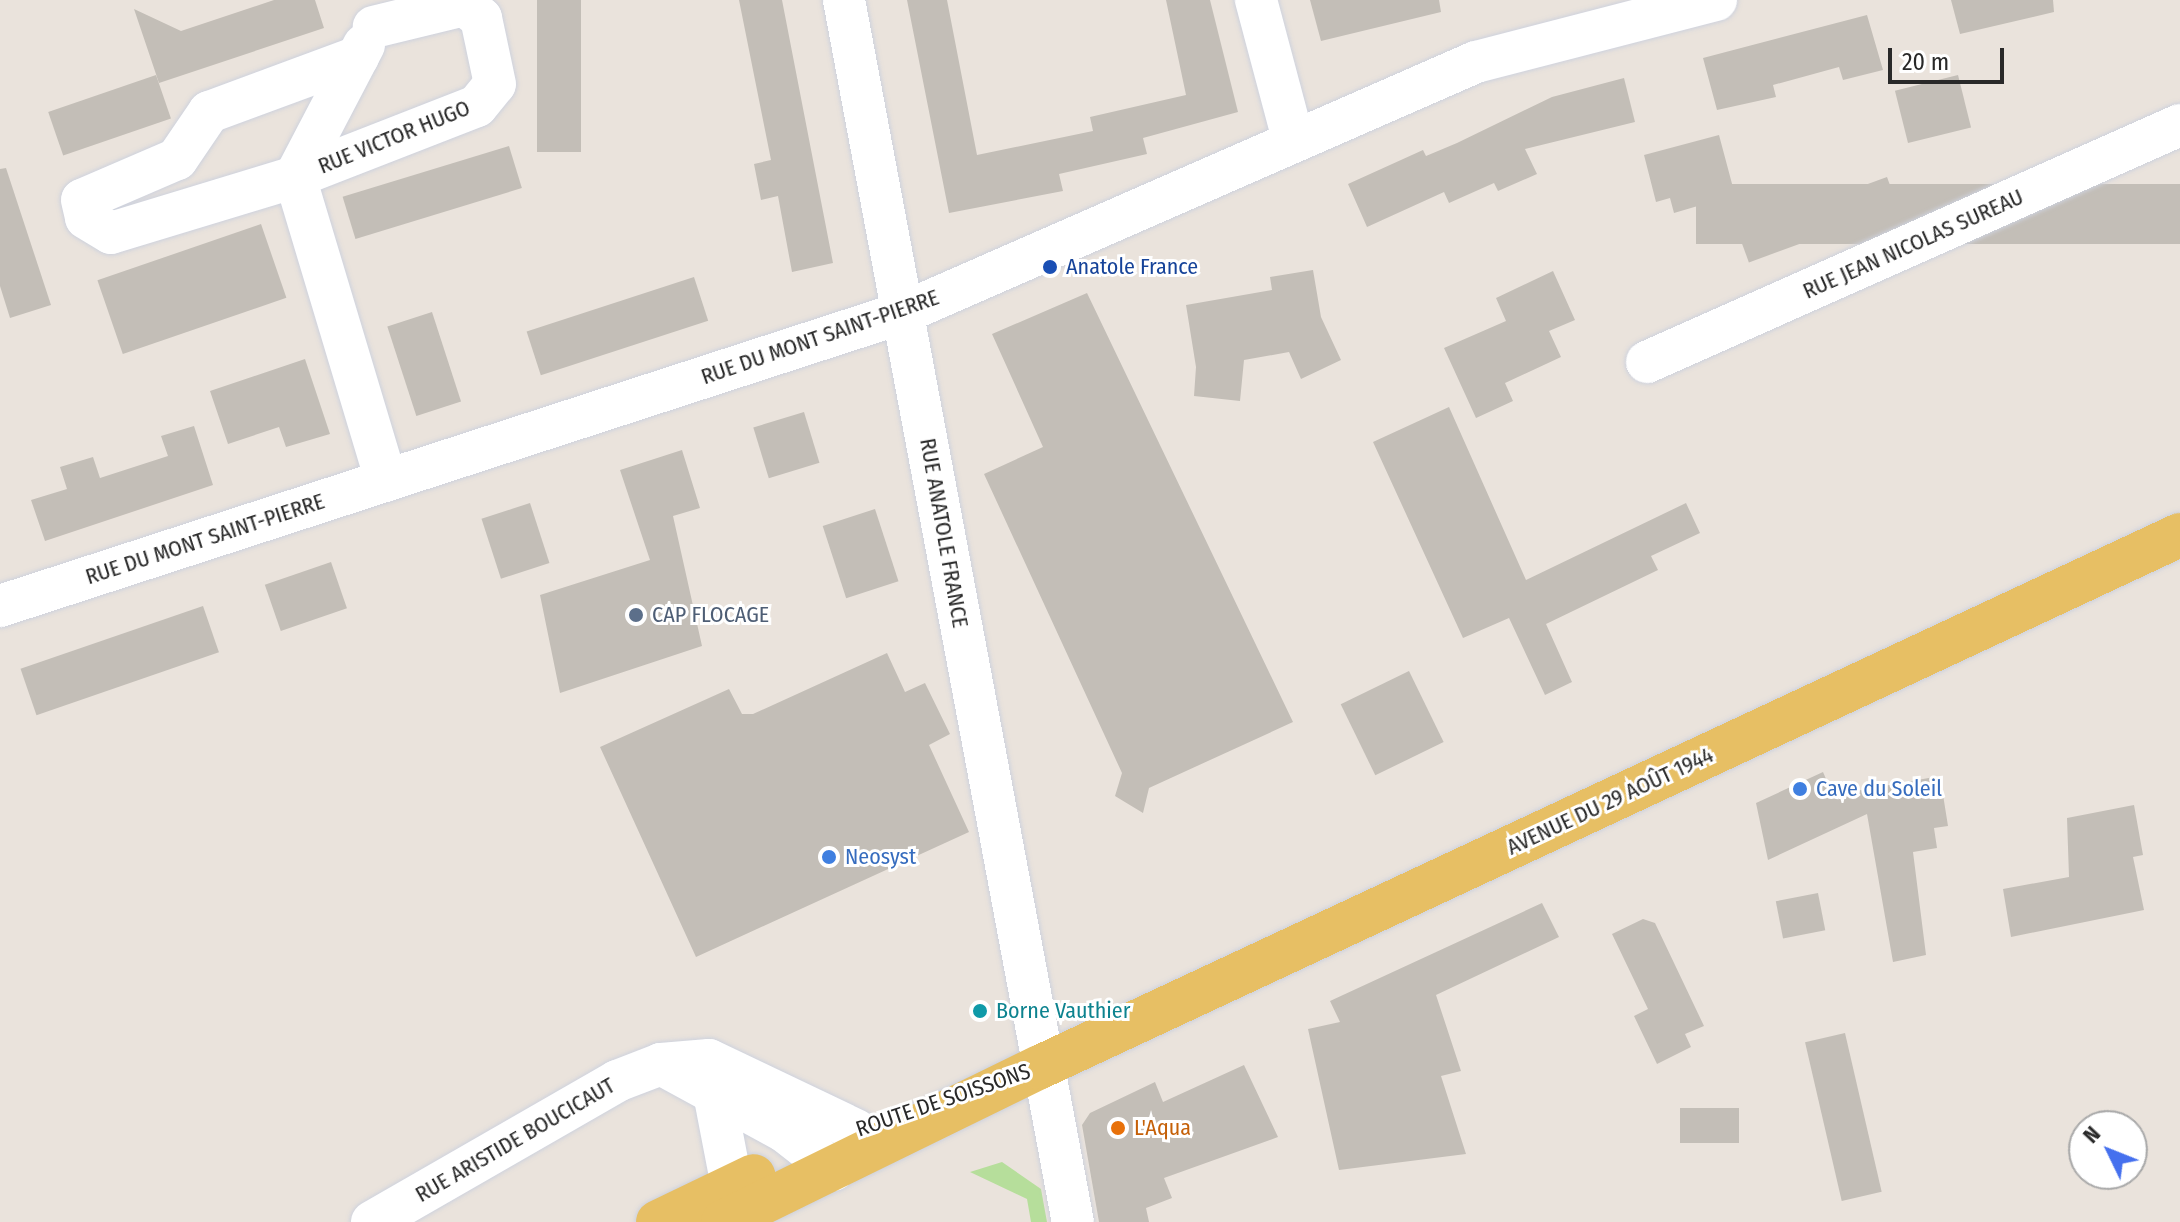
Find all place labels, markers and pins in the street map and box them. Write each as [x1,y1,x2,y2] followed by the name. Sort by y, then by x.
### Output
[1066,254,1198,280] place label: Anatole France
[1041,258,1059,276] marker: Anatole France
[652,602,769,628] place label: CAP FLOCAGE
[627,606,645,624] marker: CAP FLOCAGE
[1816,776,1942,802] place label: Cave du Soleil
[1791,780,1809,798] marker: Cave du Soleil
[845,844,916,870] place label: Neosyst
[820,848,838,866] marker: Neosyst
[996,998,1130,1024] place label: Borne Vauthier
[971,1002,989,1020] marker: Borne Vauthier
[1134,1115,1191,1141] place label: L'Aqua
[1109,1119,1127,1137] marker: L'Aqua

